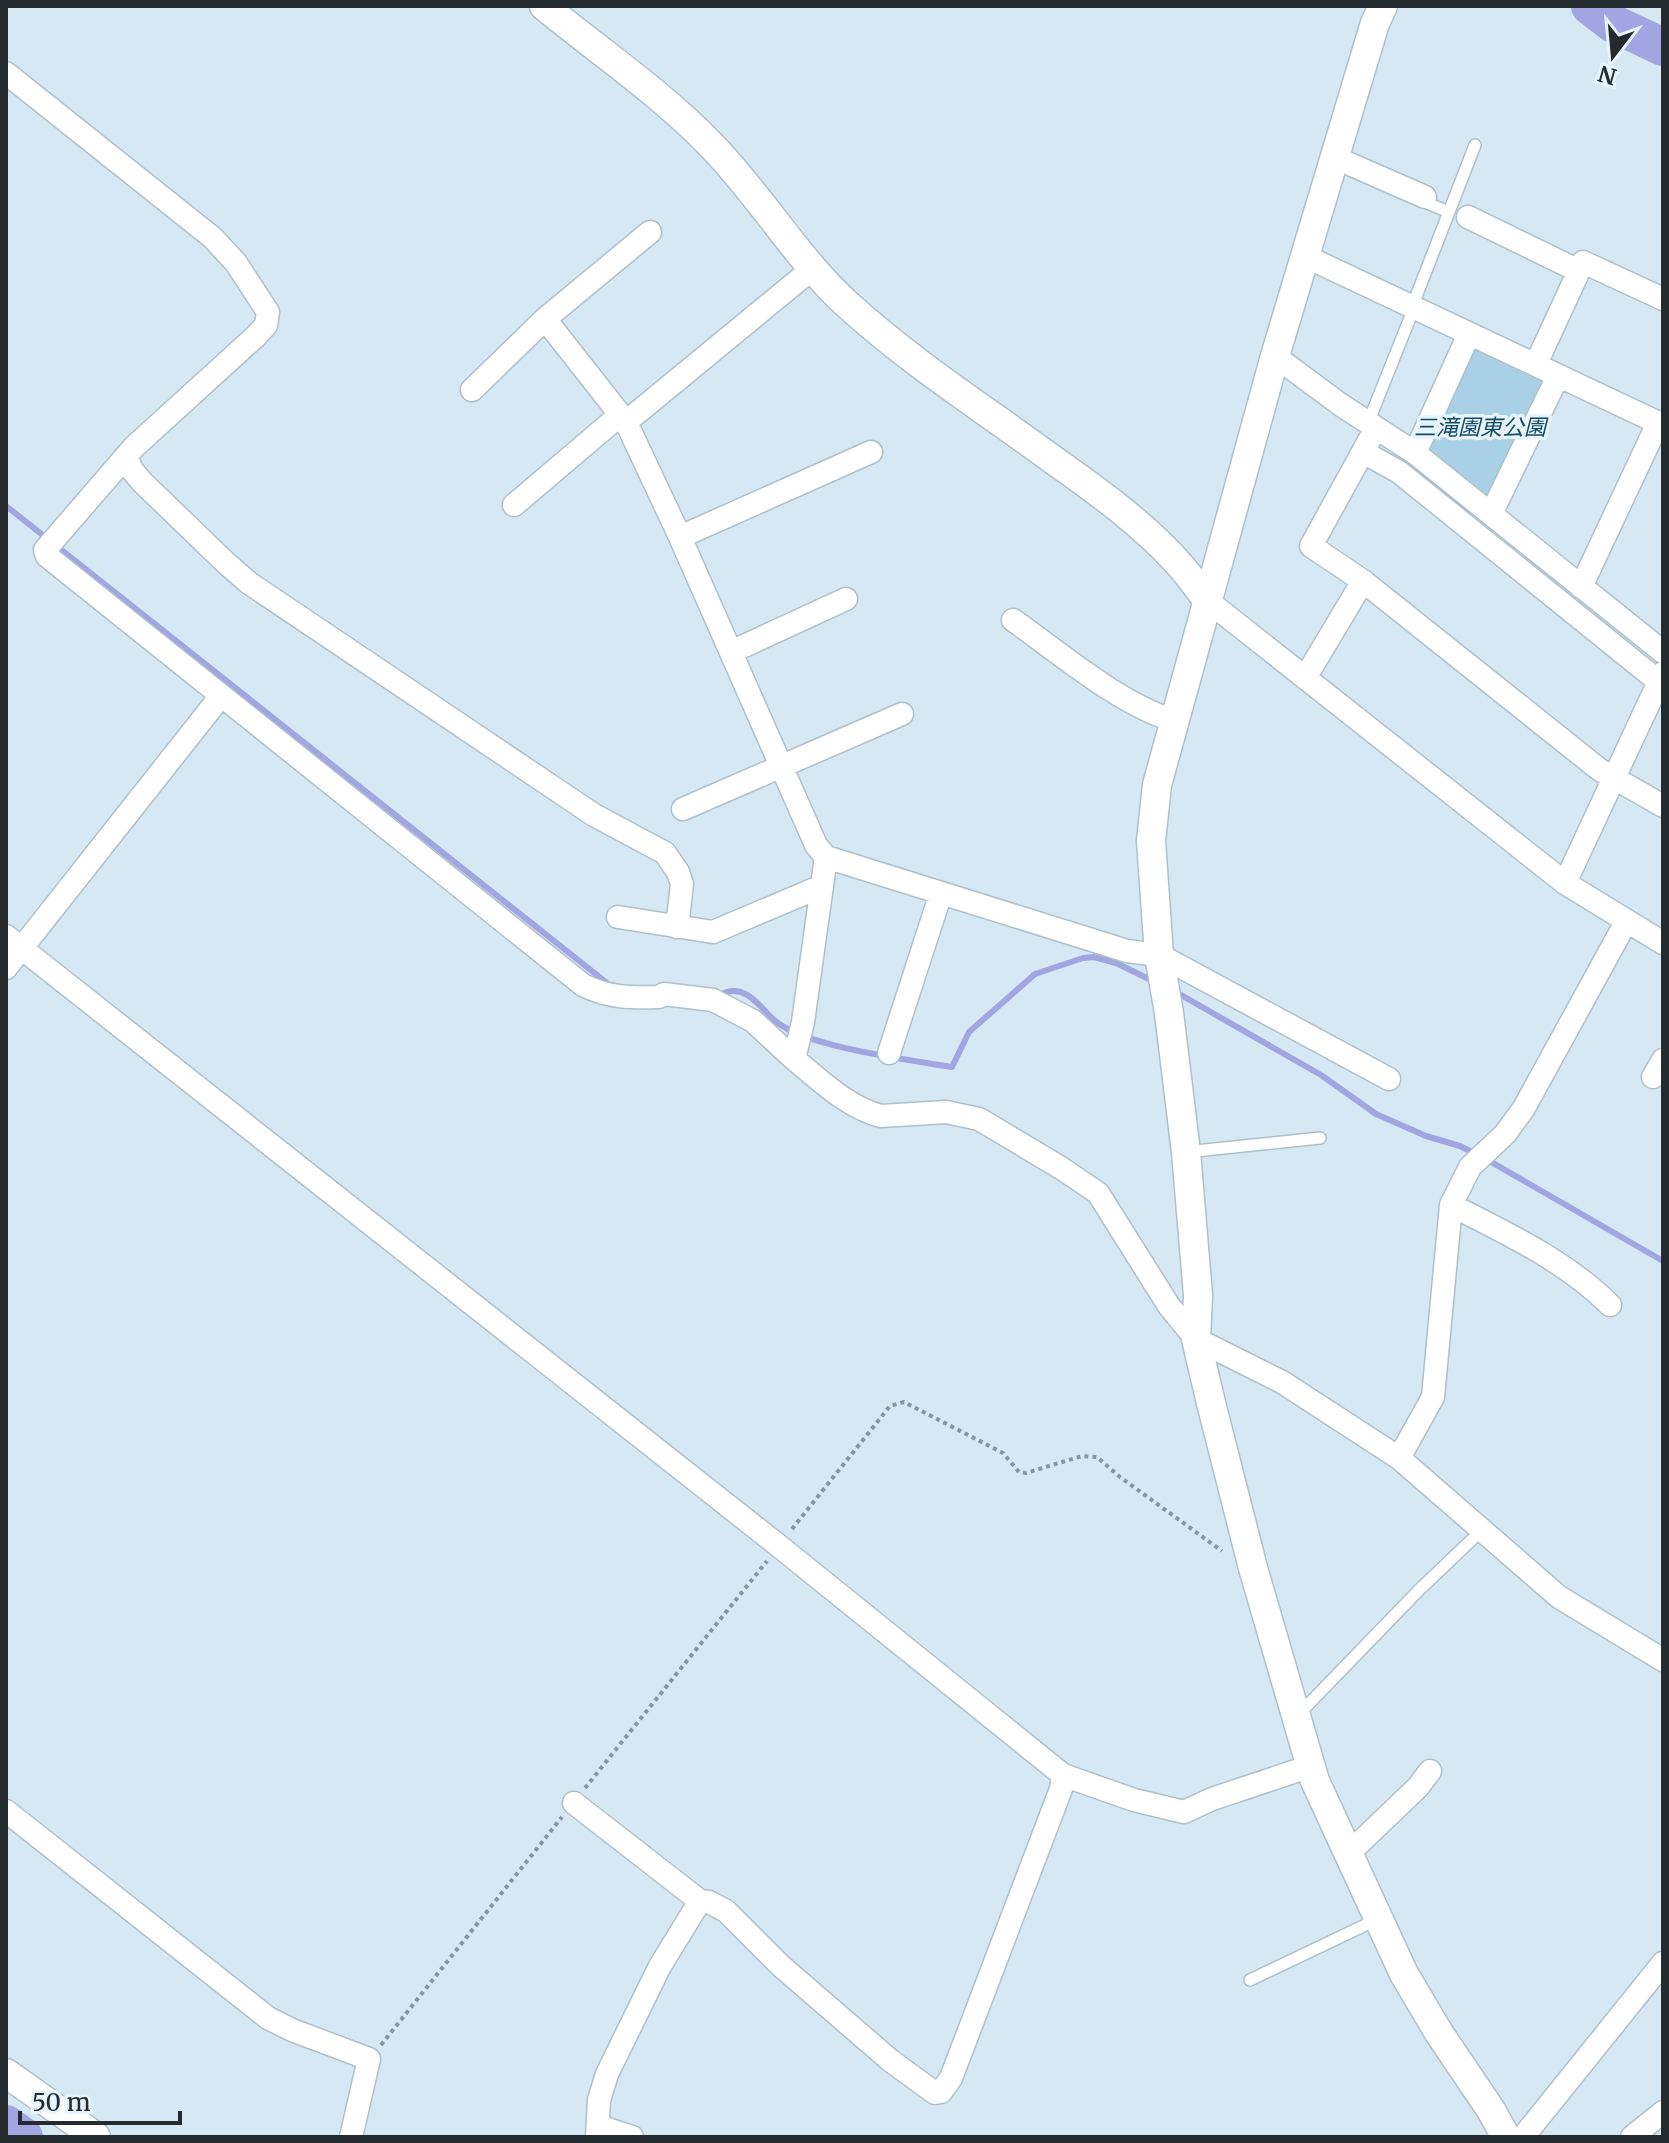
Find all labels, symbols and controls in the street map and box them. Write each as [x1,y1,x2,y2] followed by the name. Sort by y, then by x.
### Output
[1573,16,1653,96] north arrow
[1595,59,1620,91] text: N
[1414,413,1549,441] park label: 三滝園東公園
[20,2075,180,2125] scale bar
[32,2087,91,2118] text: 50 m

